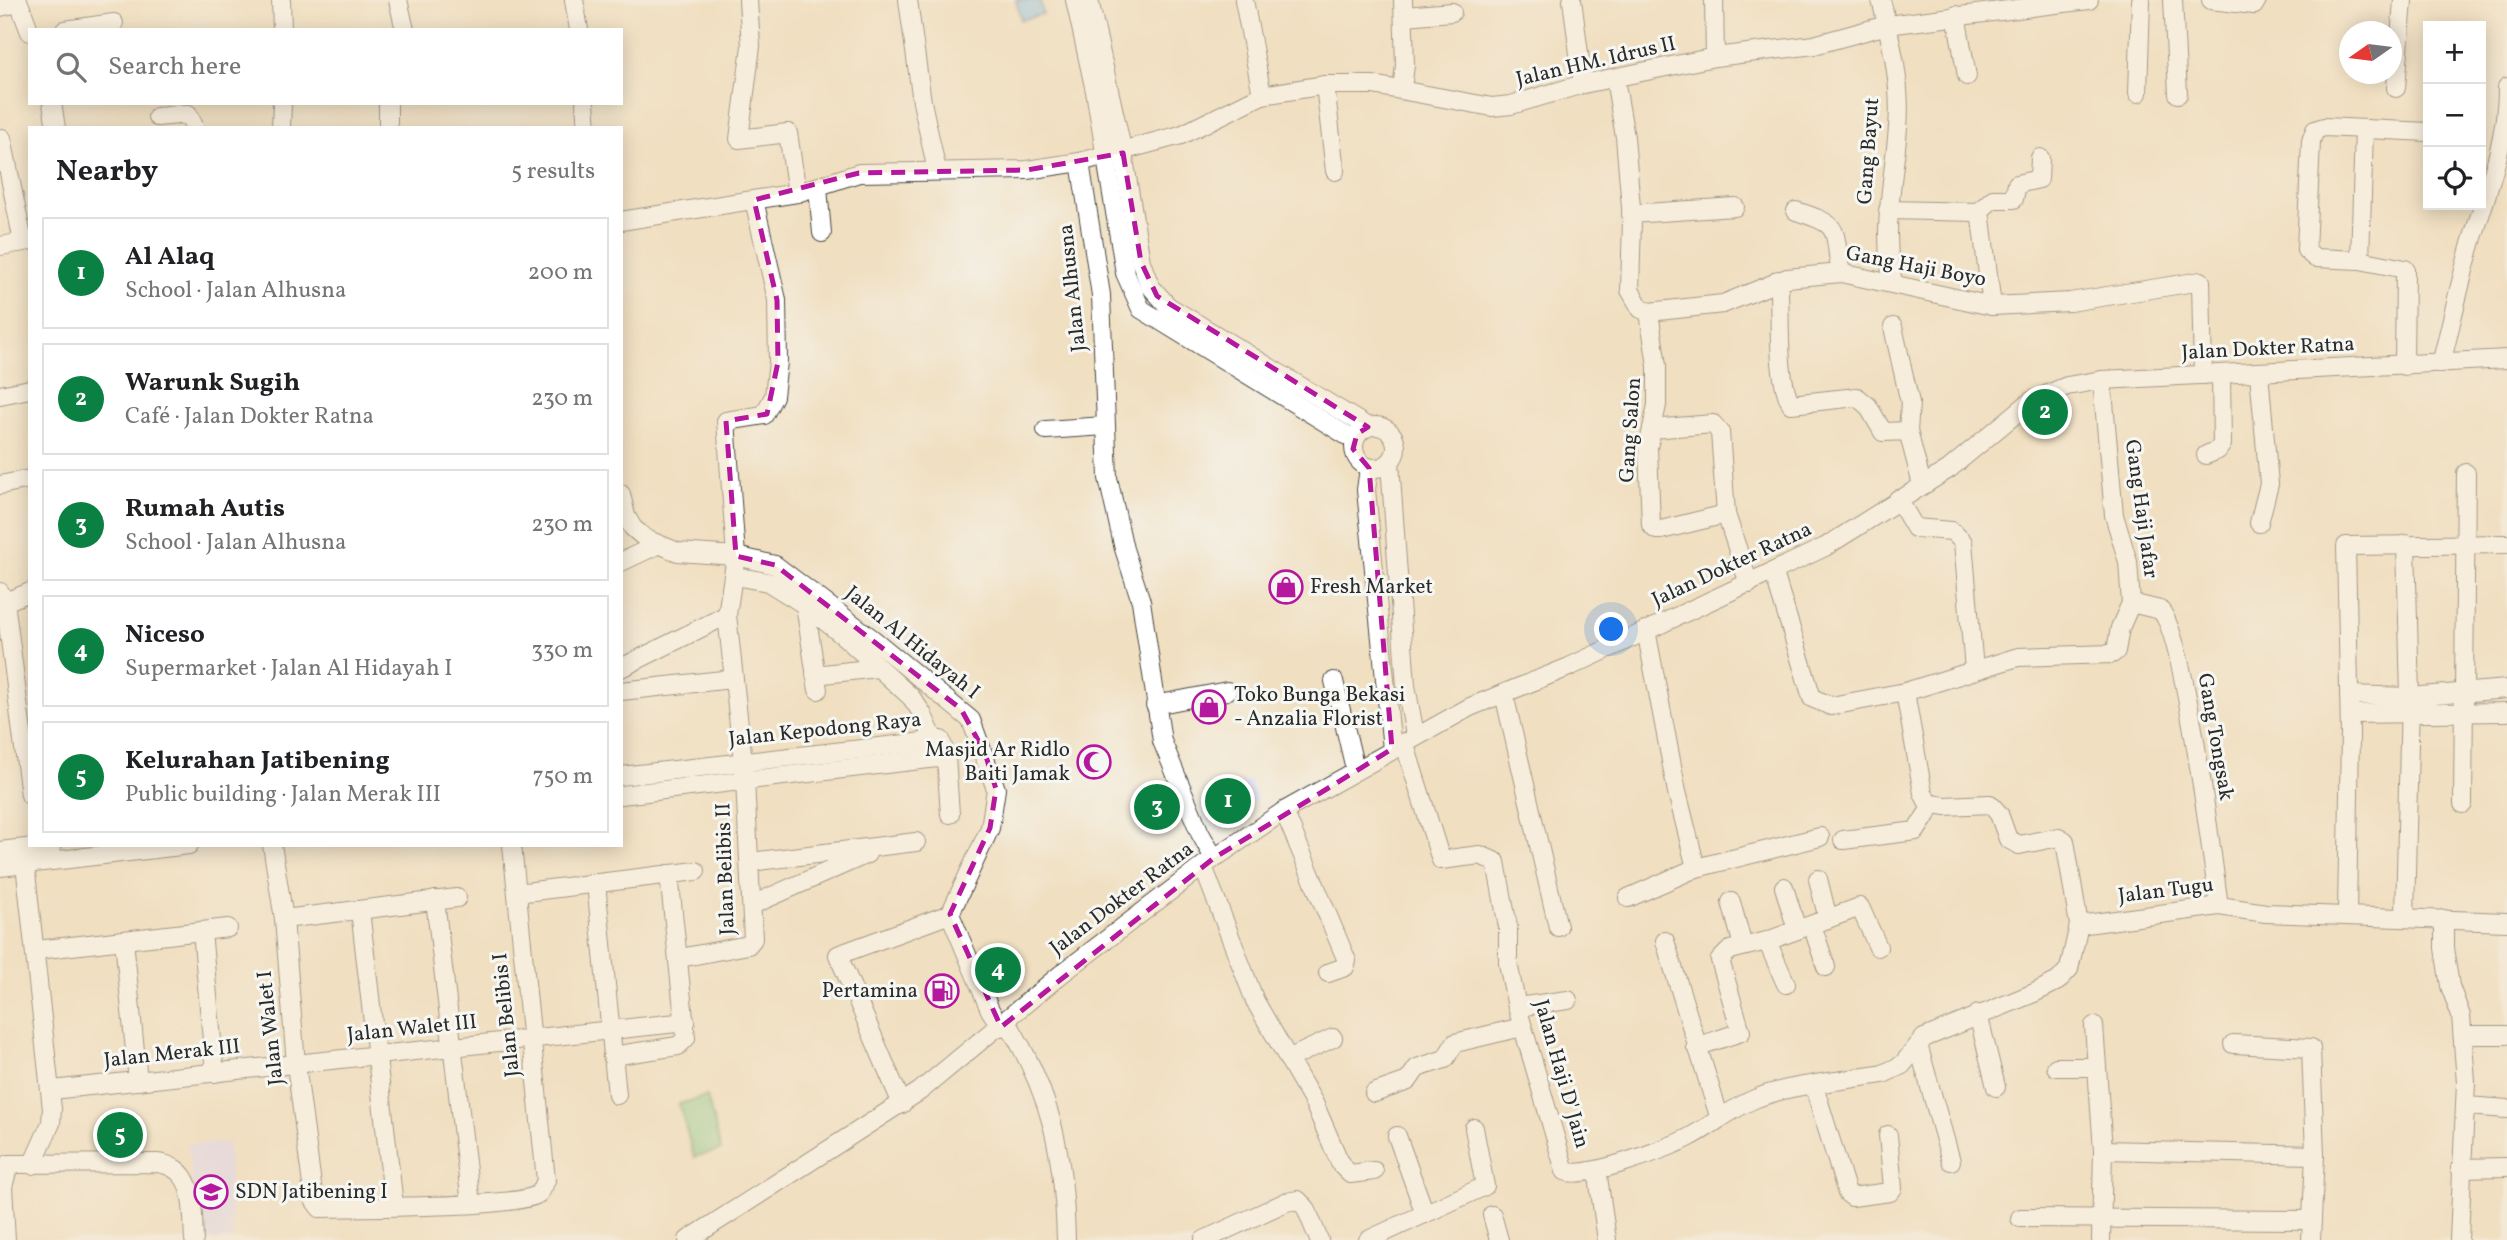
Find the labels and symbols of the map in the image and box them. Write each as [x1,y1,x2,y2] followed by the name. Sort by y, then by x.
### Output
[2339,21,2402,84] north arrow
[1513,29,1679,95] street label: Jalan HM. Idrus II
[1851,97,1887,205] street label: Gang Bayut
[1052,223,1094,353] street label: Jalan Alhusna
[1843,239,1989,295] street label: Gang Haji Boyo
[2181,330,2355,368] street label: Jalan Dokter Ratna
[1613,376,1649,484] street label: Gang Salon
[2022,386,2068,438] pin: 2
[2117,438,2165,580] street label: Gang Haji Jafar
[1647,515,1817,615] street label: Jalan Dokter Ratna
[1267,568,1305,606] shop icon: Fresh Market
[1310,573,1433,602] place label: Fresh Market
[838,580,986,706] street label: Jalan Al Hidayah I
[1594,612,1628,646] your location
[2190,671,2241,803] street label: Gang Tongsak
[1234,681,1405,734] place label: Toko Bunga Bekasi - Anzalia Florist
[1190,688,1228,726] shop icon: Toko Bunga Bekasi - Anzalia Florist
[727,705,923,755] street label: Jalan Kepodong Raya
[925,736,1071,789] place label: Masjid Ar Ridlo Baiti Jamak
[1075,743,1113,781] mosque icon: Masjid Ar Ridlo Baiti Jamak
[1205,775,1251,827] pin: 1
[1134,781,1180,833] pin: 3
[709,802,743,936] street label: Jalan Belibis II
[1044,835,1200,963] street label: Jalan Dokter Ratna
[2117,871,2215,911] street label: Jalan Tugu
[975,944,1021,996] pin: 4
[486,951,528,1079] street label: Jalan Belibis I
[251,969,291,1087] street label: Jalan Walet I
[923,972,961,1010] fuel station icon: Pertamina
[822,977,918,1006] place label: Pertamina
[1526,996,1596,1152] street label: Jalan Haji D' Jain
[346,1008,478,1050] street label: Jalan Walet III
[102,1032,242,1076] street label: Jalan Merak III
[97,1109,143,1161] pin: 5
[192,1173,230,1211] school or university icon: SDN Jatibening I
[235,1178,388,1207] place label: SDN Jatibening I

